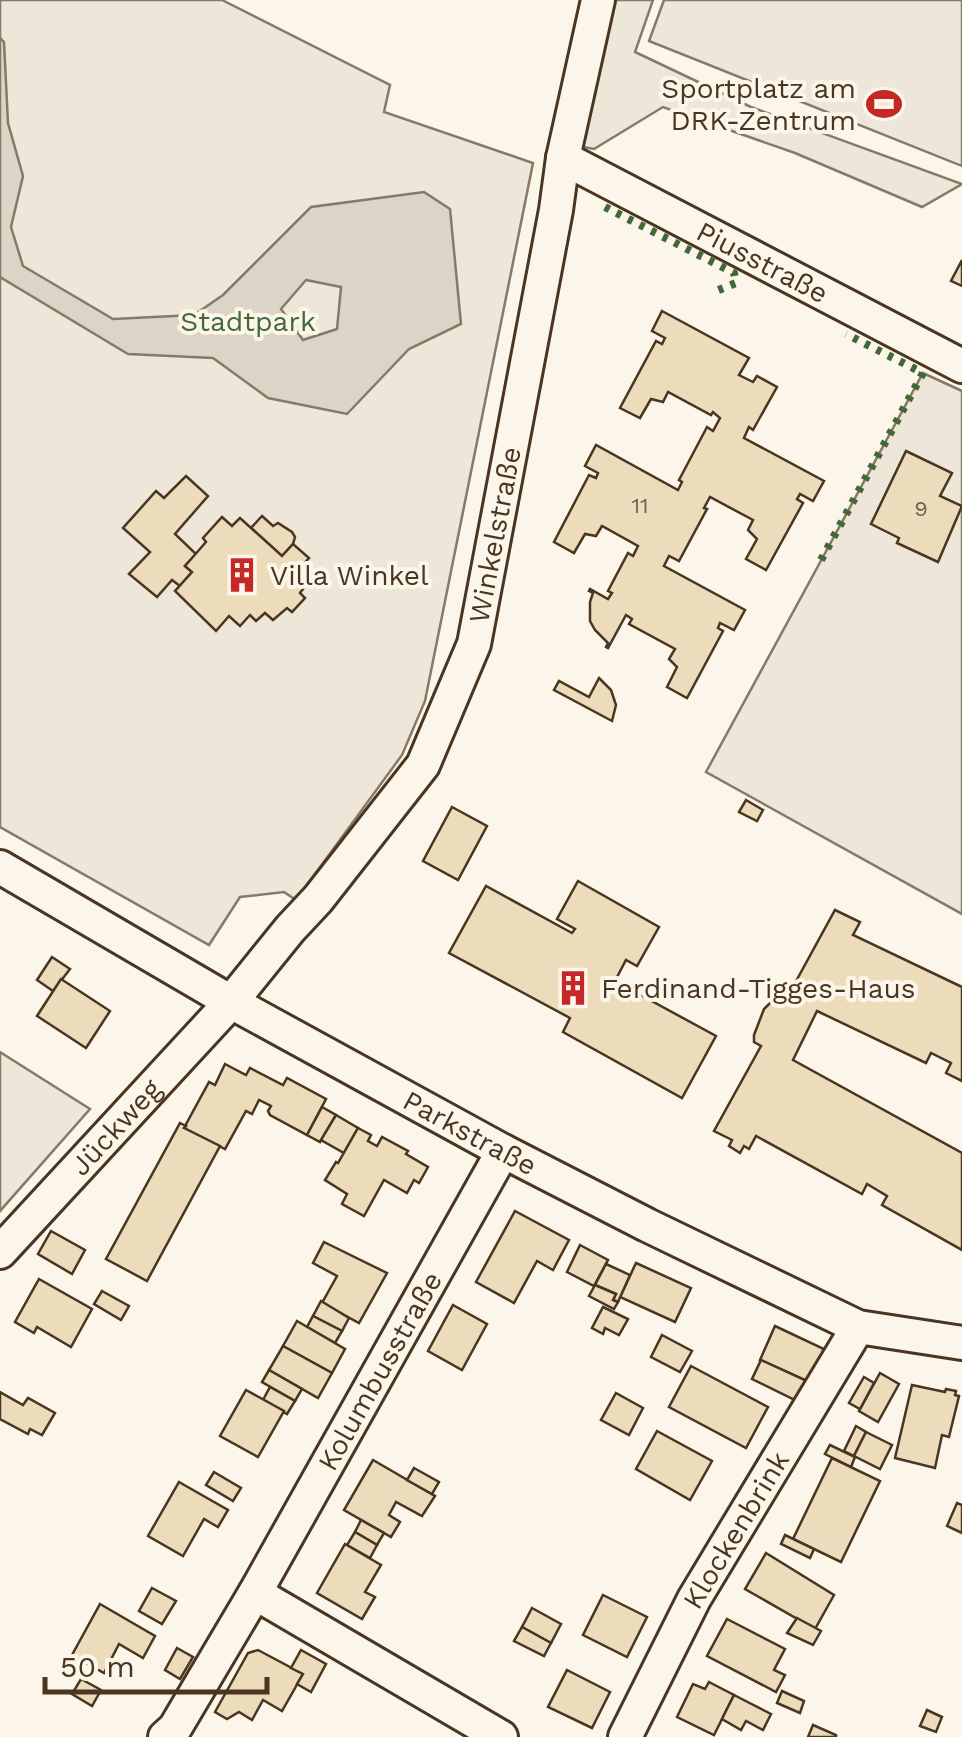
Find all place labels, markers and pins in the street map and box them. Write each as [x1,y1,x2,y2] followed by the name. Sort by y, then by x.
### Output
[661,72,856,137] place label: Sportplatz am DRK-Zentrum
[865,85,903,123] sports icon: Sportplatz am DRK-Zentrum
[223,556,261,594] building icon: Villa Winkel
[270,559,429,592] place label: Villa Winkel
[554,969,592,1007] building icon: Ferdinand-Tigges-Haus
[601,972,916,1005] place label: Ferdinand-Tigges-Haus

